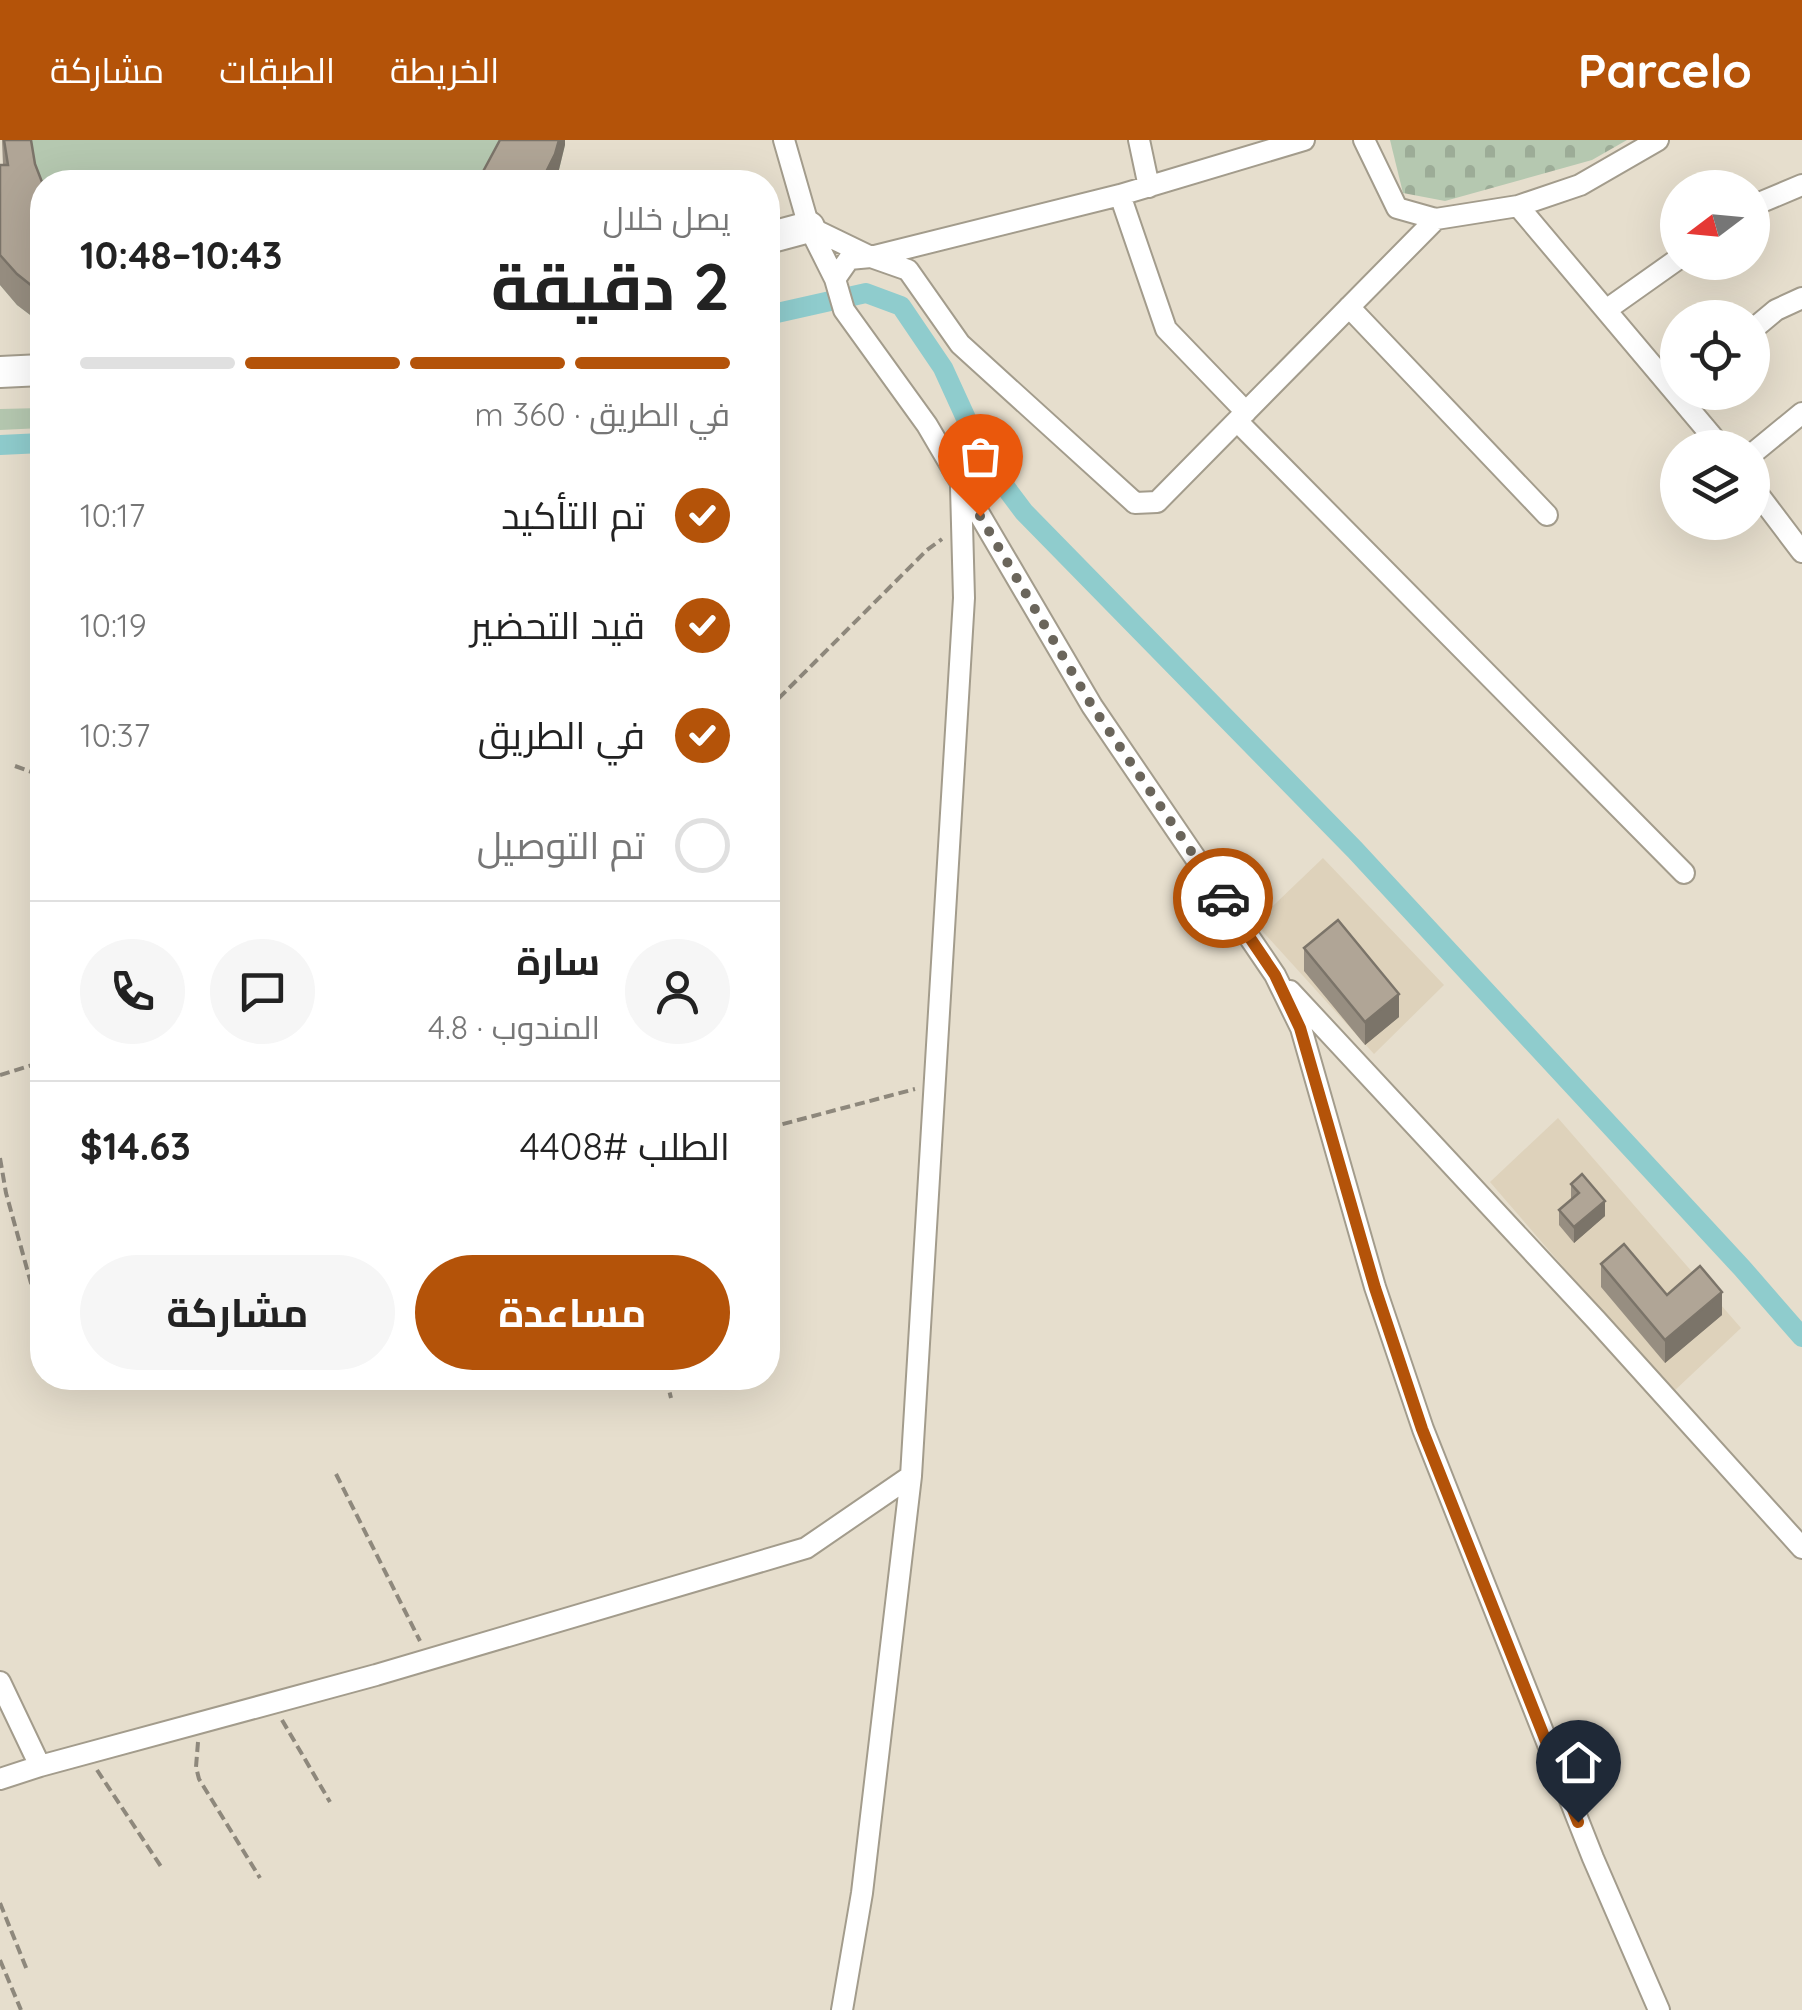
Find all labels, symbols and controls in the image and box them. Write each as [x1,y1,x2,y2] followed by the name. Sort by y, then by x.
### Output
[1578,40,1752,100] text: Parcelo
[50,48,164,92] text: مشاركة
[219,48,335,92] text: الطبقات
[390,48,499,92] text: الخريطة
[1660,170,1770,280] north arrow
[1660,170,1770,540] map controls
[603,198,730,238] text: يصل خلال
[80,231,283,279] text: 10:43–10:48
[491,245,730,326] text: 2 دقيقة
[1660,300,1770,410] button: locate
[475,394,730,434] text: في الطريق · 360 m
[938,414,1023,517] pin
[953,429,1008,484] icon: bag
[1660,430,1770,540] button: layers
[675,488,730,543] icon: check
[501,491,645,539] text: تم التأكيد
[80,495,145,535] text: 10:17
[675,598,730,653] icon: check
[470,601,645,649] text: قيد التحضير
[80,605,147,645] text: 10:19
[675,708,730,763] icon: check
[478,711,645,759] text: في الطريق
[80,715,150,755] text: 10:37
[477,821,645,869] text: تم التوصيل
[1173,848,1273,948] courier
[1196,871,1251,926] icon: car
[517,937,600,985] text: سارة
[80,939,185,1044] button: phone
[210,939,315,1044] button: chat
[625,939,730,1044] button: person
[428,1007,600,1047] text: المندوب · 4.8
[80,1122,191,1170] text: $14.63
[520,1122,730,1170] text: الطلب #4408
[80,1255,395,1370] button: مشاركة
[415,1255,730,1370] button: مساعدة
[1536,1720,1621,1823] pin
[1551,1735,1606,1790] icon: home

